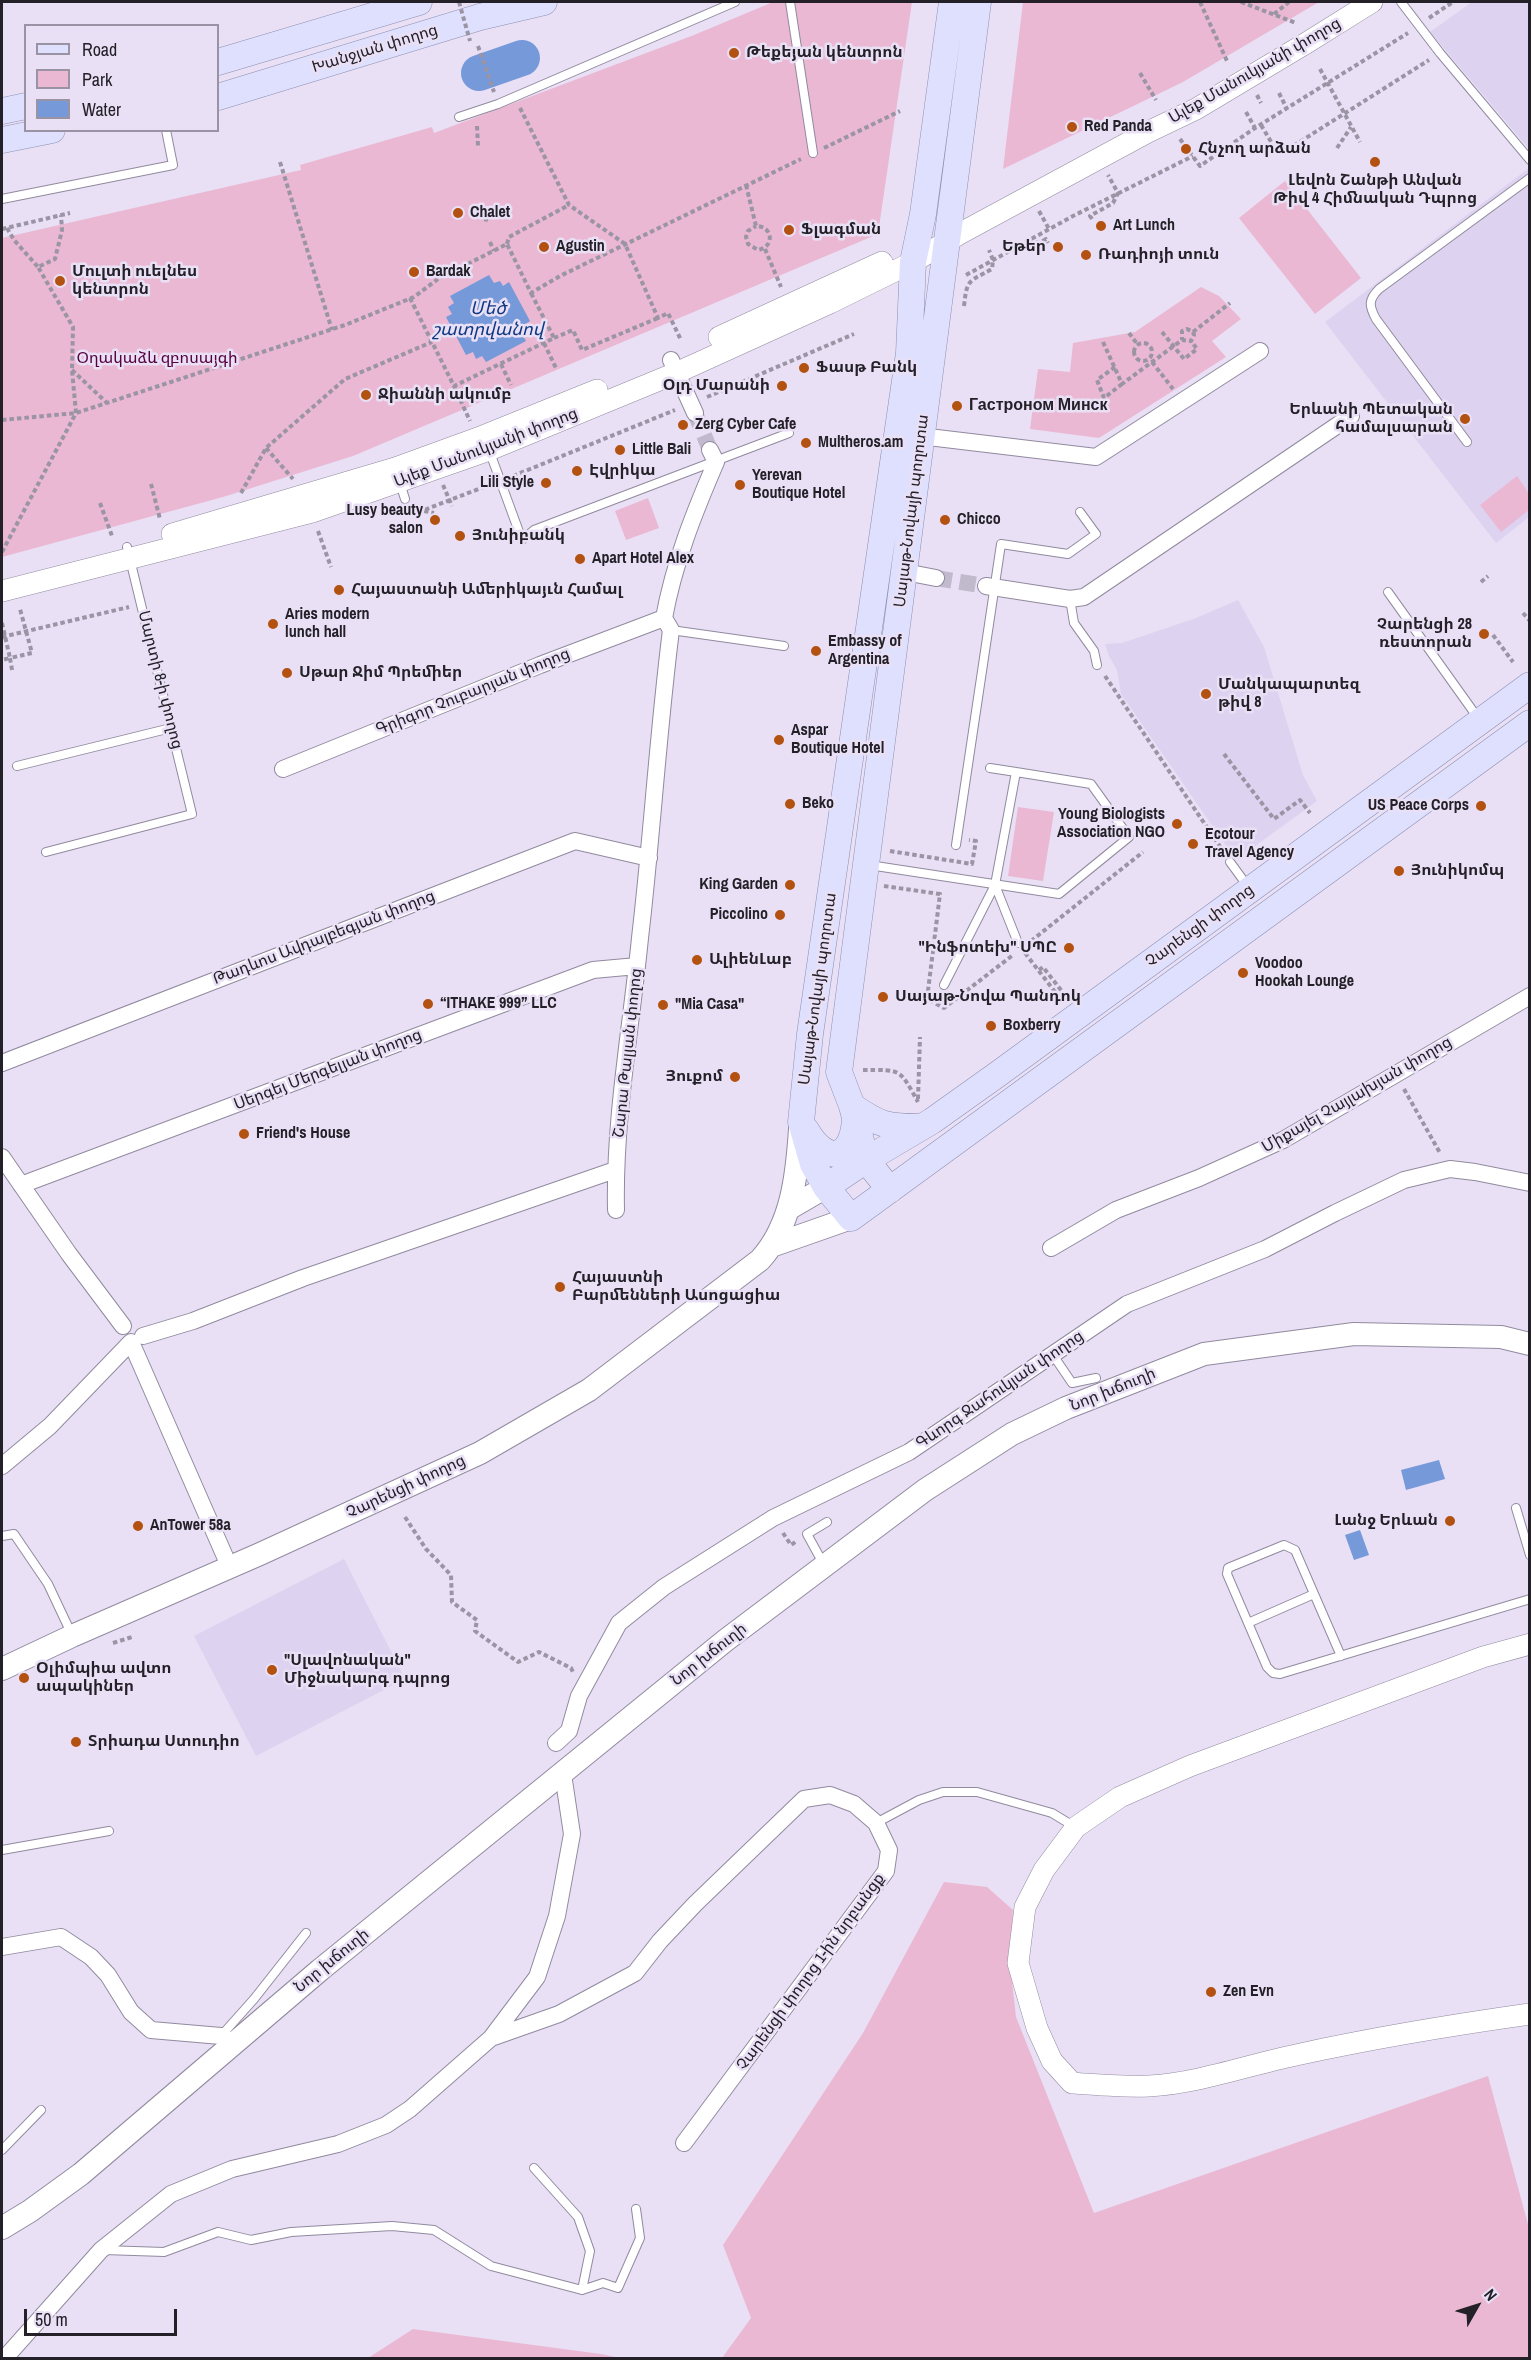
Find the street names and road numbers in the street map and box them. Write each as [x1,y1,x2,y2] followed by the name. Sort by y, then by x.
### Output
[1166,14,1344,128] street label: Ալեք Մանուկյանի փողոց
[310,21,440,77] street label: Խանջյան փողոց
[391,404,581,492] street label: Ալեք Մանուկյանի փողոց
[891,413,933,609] street label: Սայաթ-Նովայի պողոտա
[133,609,187,751] street label: Մարտի 8-ի փողոց
[373,644,573,740] street label: Գրիգոր Չուբարյան փողոց
[1142,880,1258,972] street label: Չարենցի փողոց
[210,887,438,989] street label: Թադևոս Ավդալբեգյան փողոց
[795,891,841,1087] street label: Սայաթ-Նովայի պողոտա
[610,967,646,1139] street label: Շարա Թալյան փողոց
[231,1025,425,1115] street label: Սերգեյ Մերգելյան փողոց
[1259,1033,1455,1157] street label: Միքայել Չայլախյան փողոց
[912,1327,1088,1453] street label: Գևորգ Ջահուկյան փողոց
[1067,1364,1159,1416] street label: Նոր խճուղի
[343,1451,469,1523] street label: Չարենցի փողոց
[667,1619,751,1691] street label: Նոր խճուղի
[733,1870,889,2074] street label: Չարենցի փողոց 1-ին նրբանցք
[291,1925,373,1997] street label: Նոր խճուղի

